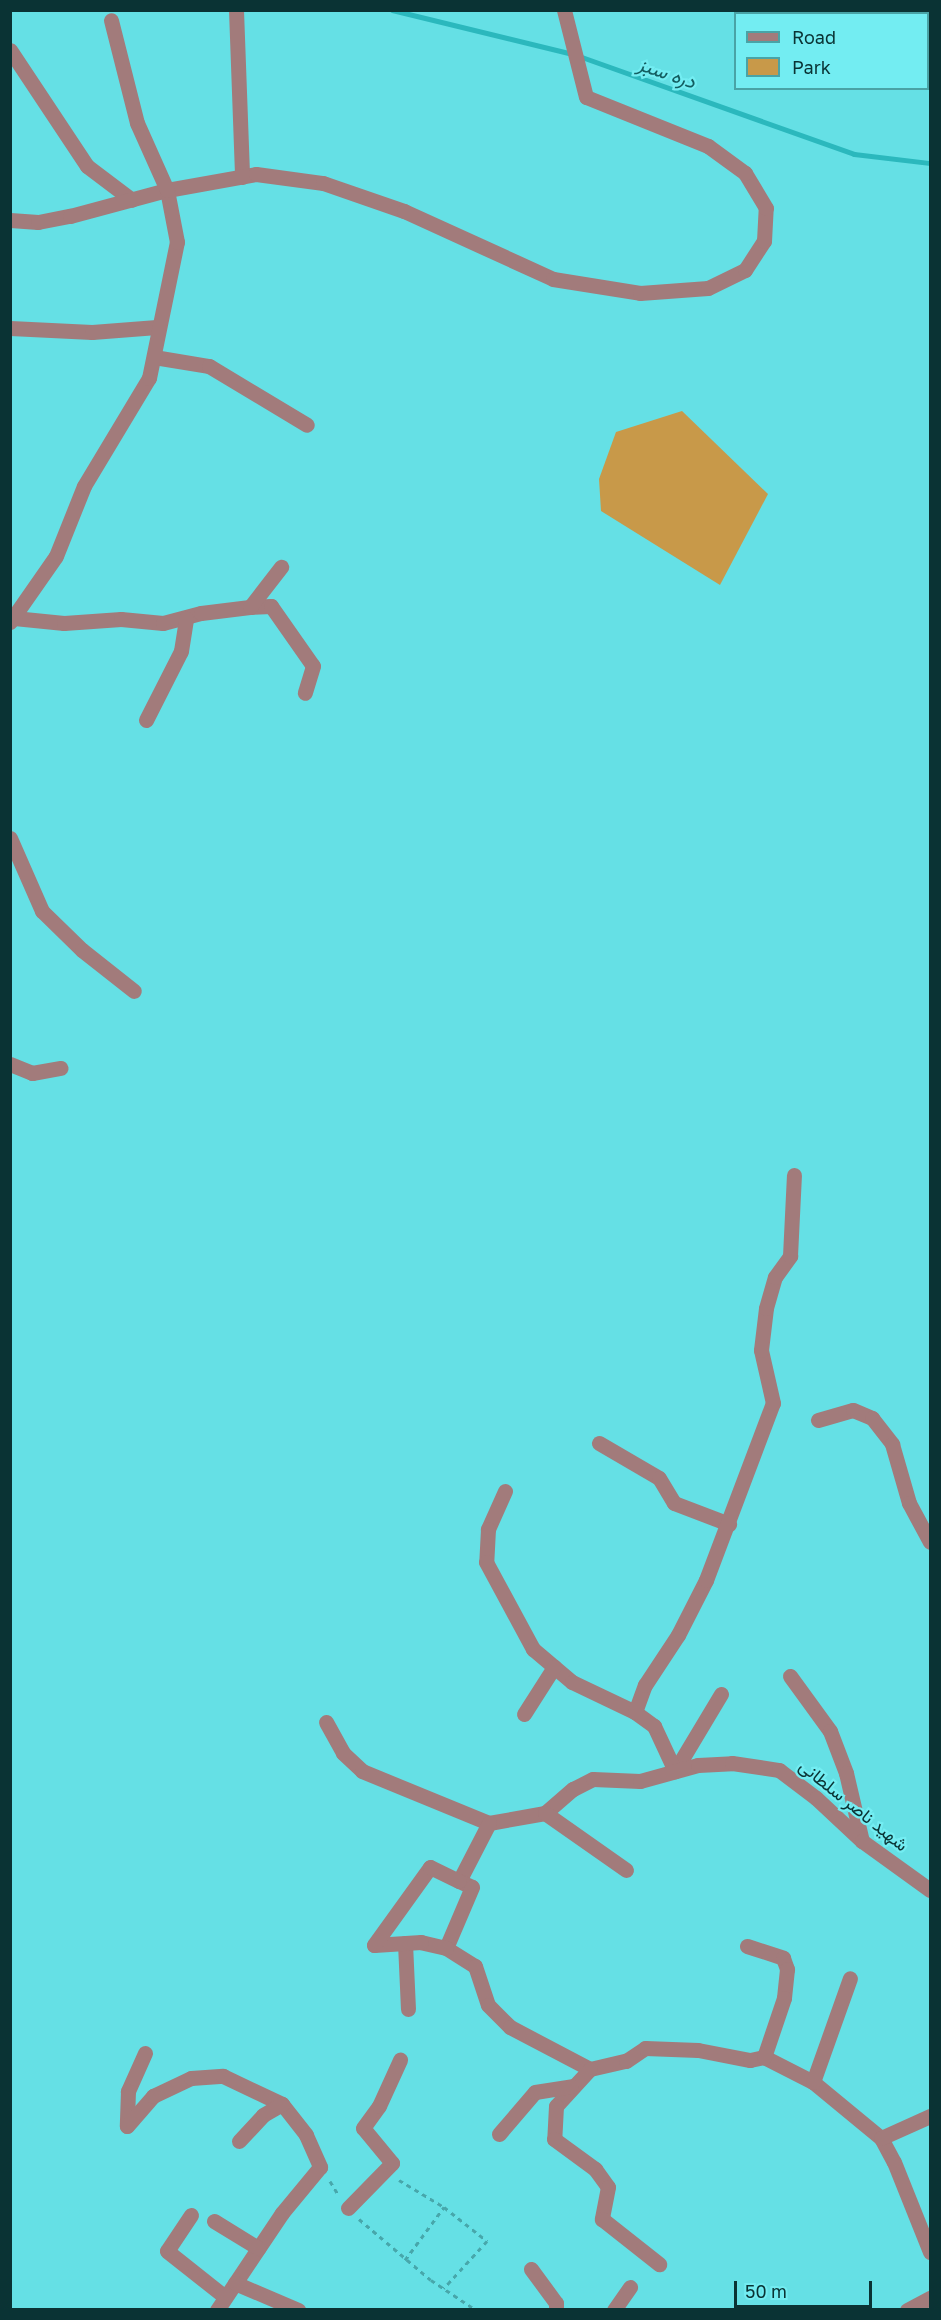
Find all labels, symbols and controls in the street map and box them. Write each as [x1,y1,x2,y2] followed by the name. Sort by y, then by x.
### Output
[734,12,929,90] legend
[792,26,836,48] text: Road
[635,51,699,93] water label: دره سبز
[792,56,831,78] text: Park
[795,1755,913,1855] street label: شهید ناصر سلطانی
[737,2269,875,2307] scale bar
[745,2280,787,2302] text: 50 m

